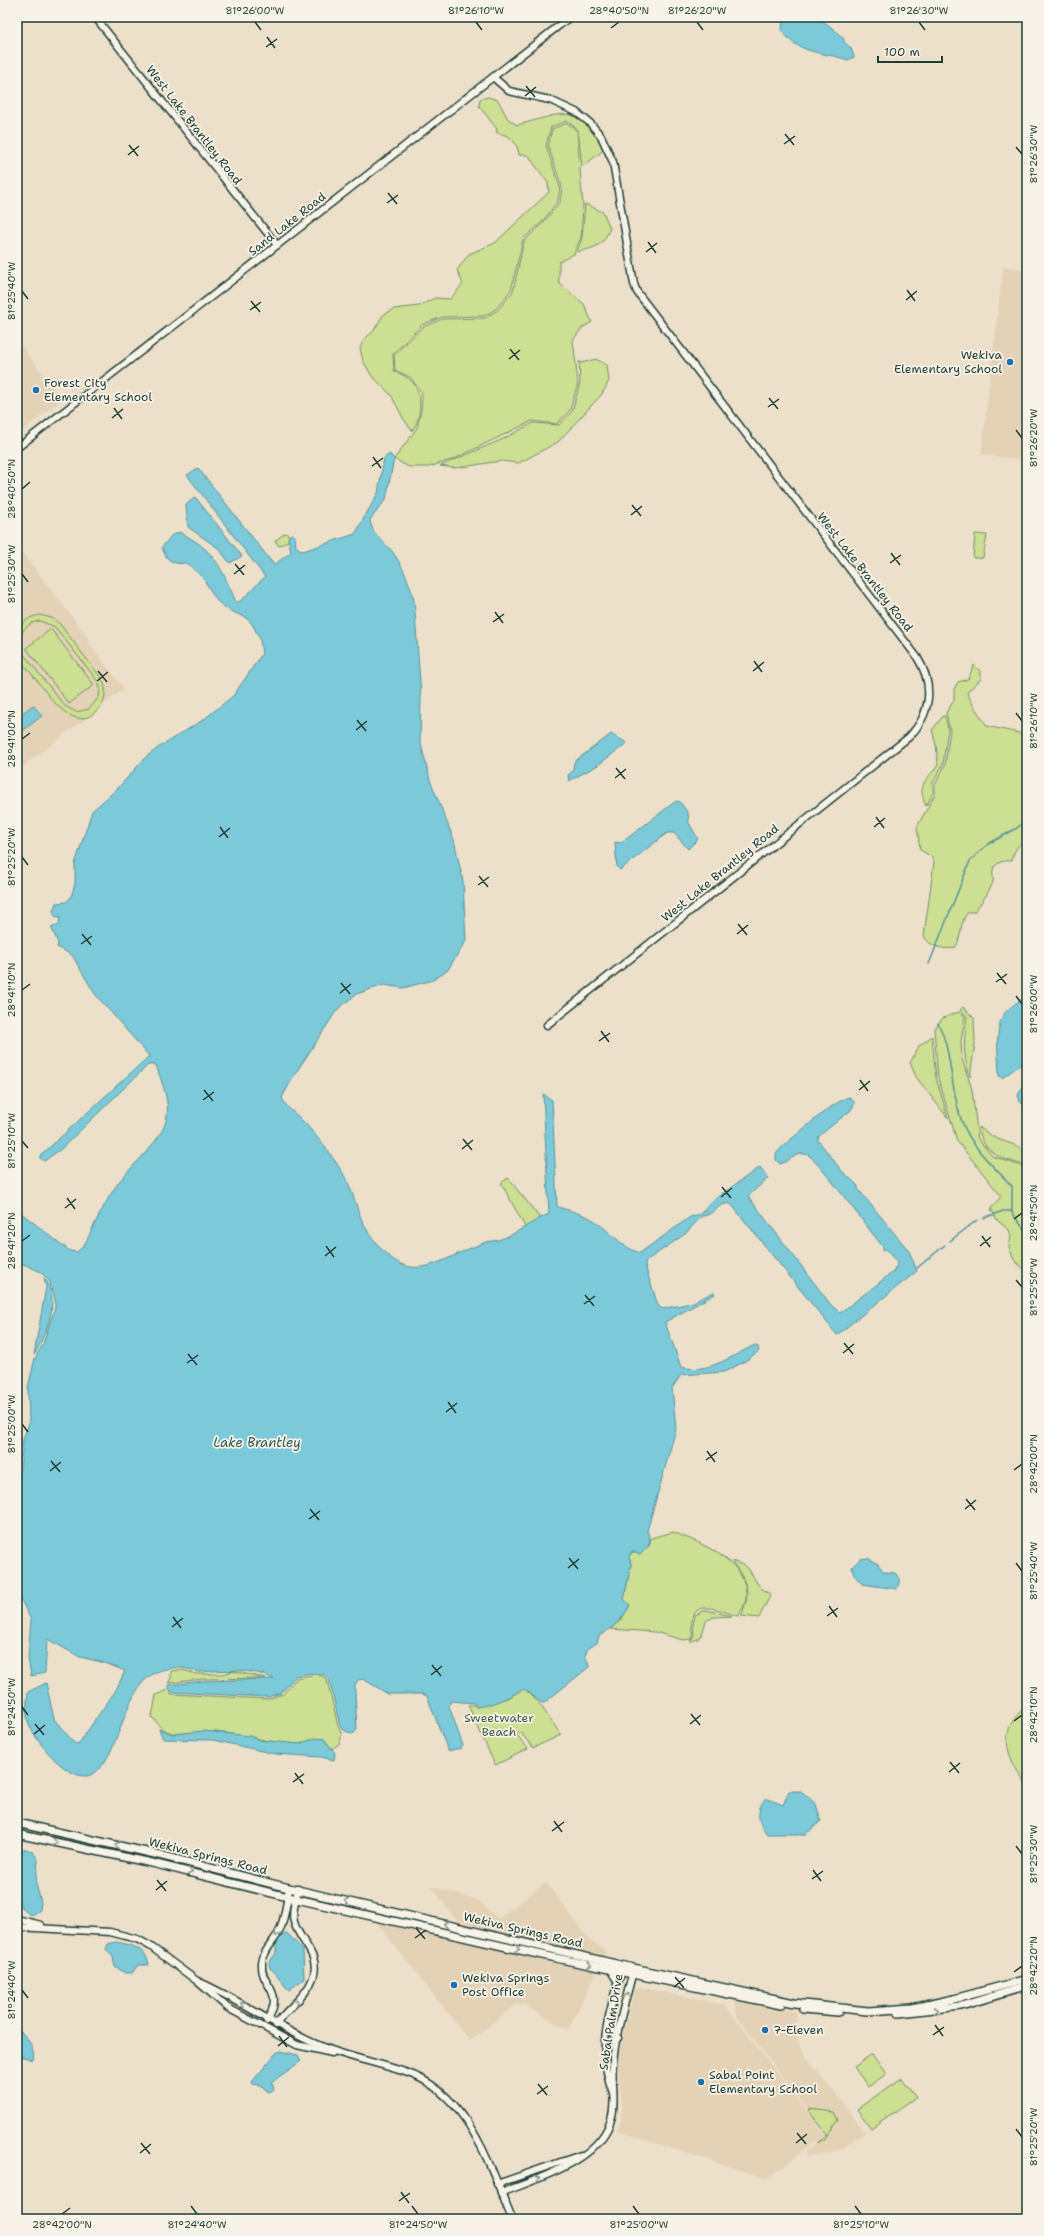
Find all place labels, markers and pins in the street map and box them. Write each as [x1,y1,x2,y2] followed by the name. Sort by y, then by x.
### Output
[894,347,1003,377] place label: Wekiva Elementary School
[1005,357,1015,367] marker: Wekiva Elementary School
[44,375,152,405] place label: Forest City Elementary School
[31,385,41,395] marker: Forest City Elementary School
[462,1970,549,2000] place label: Wekiva Springs Post Office
[449,1980,459,1990] marker: Wekiva Springs Post Office
[773,2022,824,2038] place label: 7-Eleven
[760,2025,770,2035] marker: 7-Eleven
[709,2067,817,2097] place label: Sabal Point Elementary School
[696,2077,706,2087] marker: Sabal Point Elementary School

